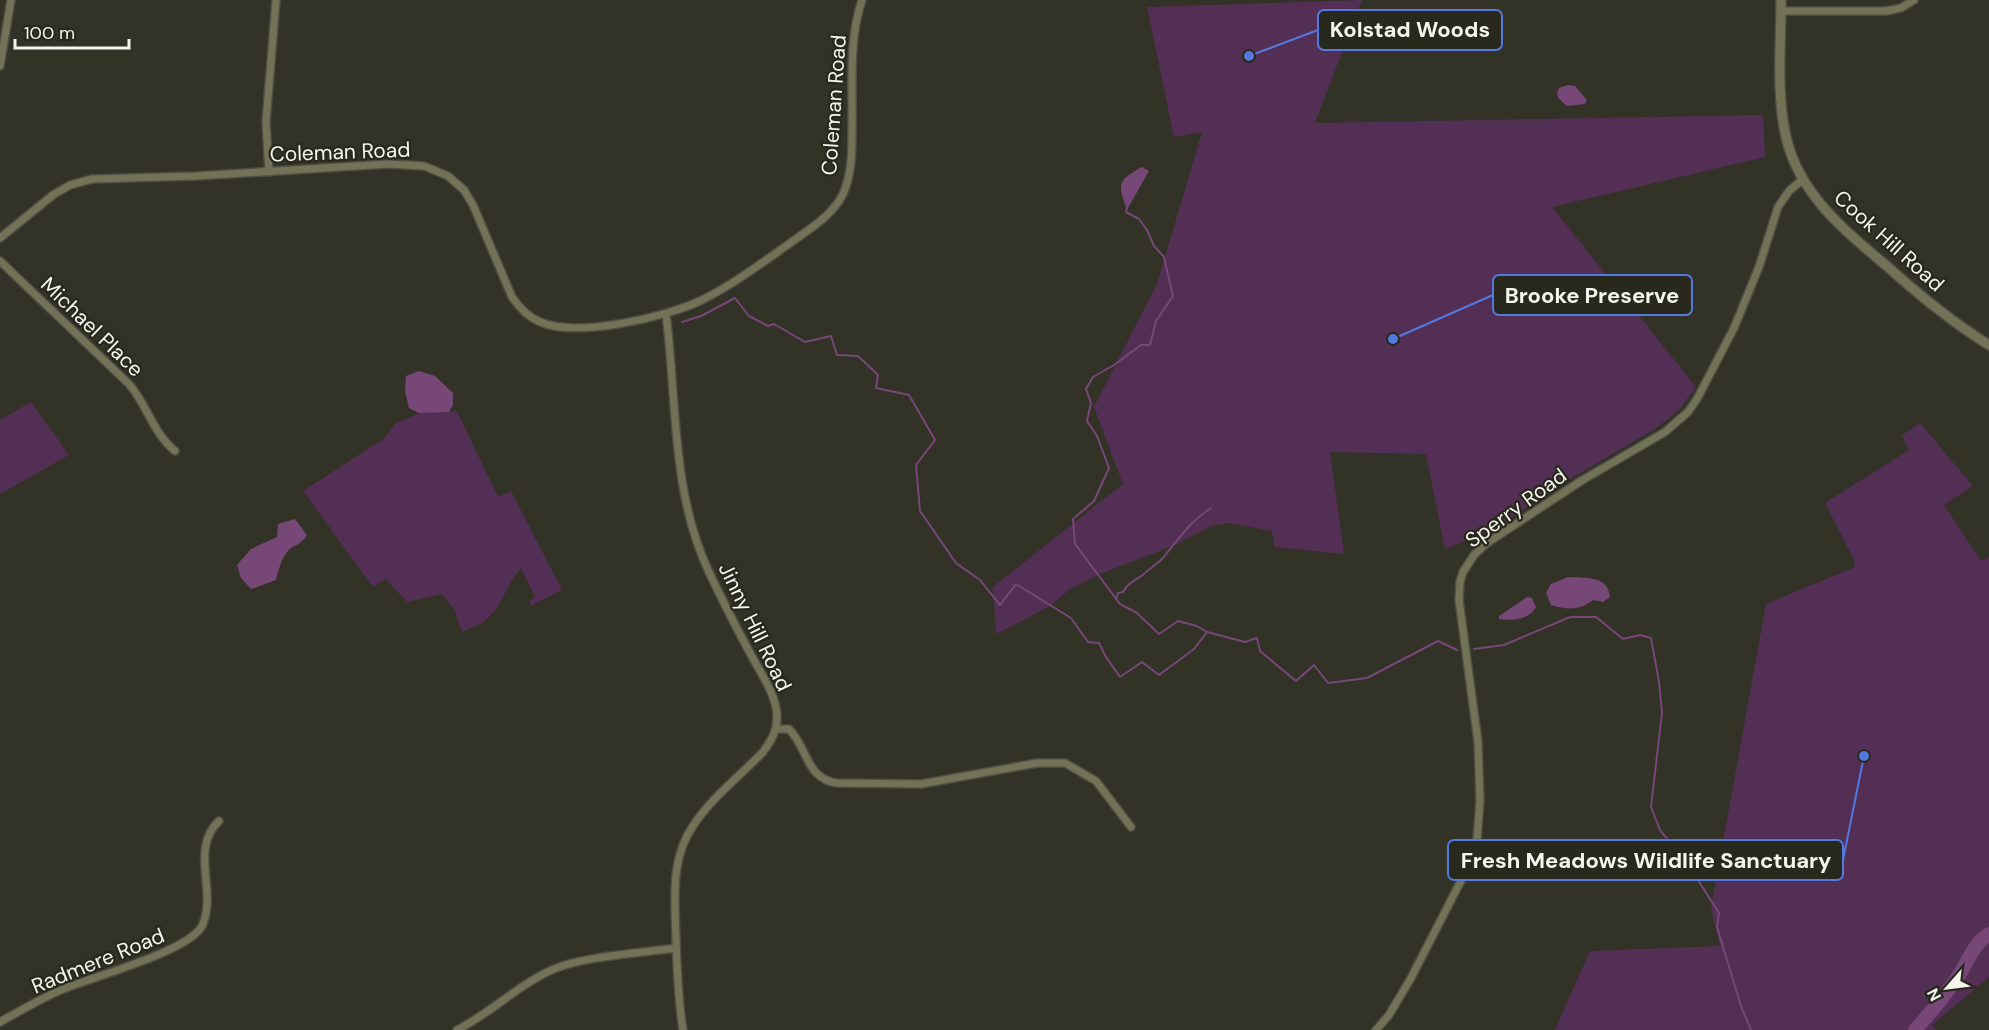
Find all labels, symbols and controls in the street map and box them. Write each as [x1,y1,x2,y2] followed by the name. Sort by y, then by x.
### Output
[1318,10,1502,50] callout: Kolstad Woods
[15,12,129,50] scale bar
[1330,15,1490,44] text: Kolstad Woods
[24,21,75,45] text: 100 m
[815,34,853,176] street label: Coleman Road
[269,136,411,168] street label: Coleman Road
[1828,184,1950,298] street label: Cook Hill Road
[35,271,149,383] street label: Michael Place
[1493,275,1692,315] callout: Brooke Preserve
[1505,281,1679,310] text: Brooke Preserve
[1460,462,1572,554] street label: Sperry Road
[712,558,798,696] street label: Jinny Hill Road
[1448,840,1843,880] callout: Fresh Meadows Wildlife Sanctuary
[1461,846,1831,875] text: Fresh Meadows Wildlife Sanctuary
[27,922,169,1000] street label: Radmere Road
[1917,958,1977,1018] north arrow
[1922,985,1946,1005] text: N

